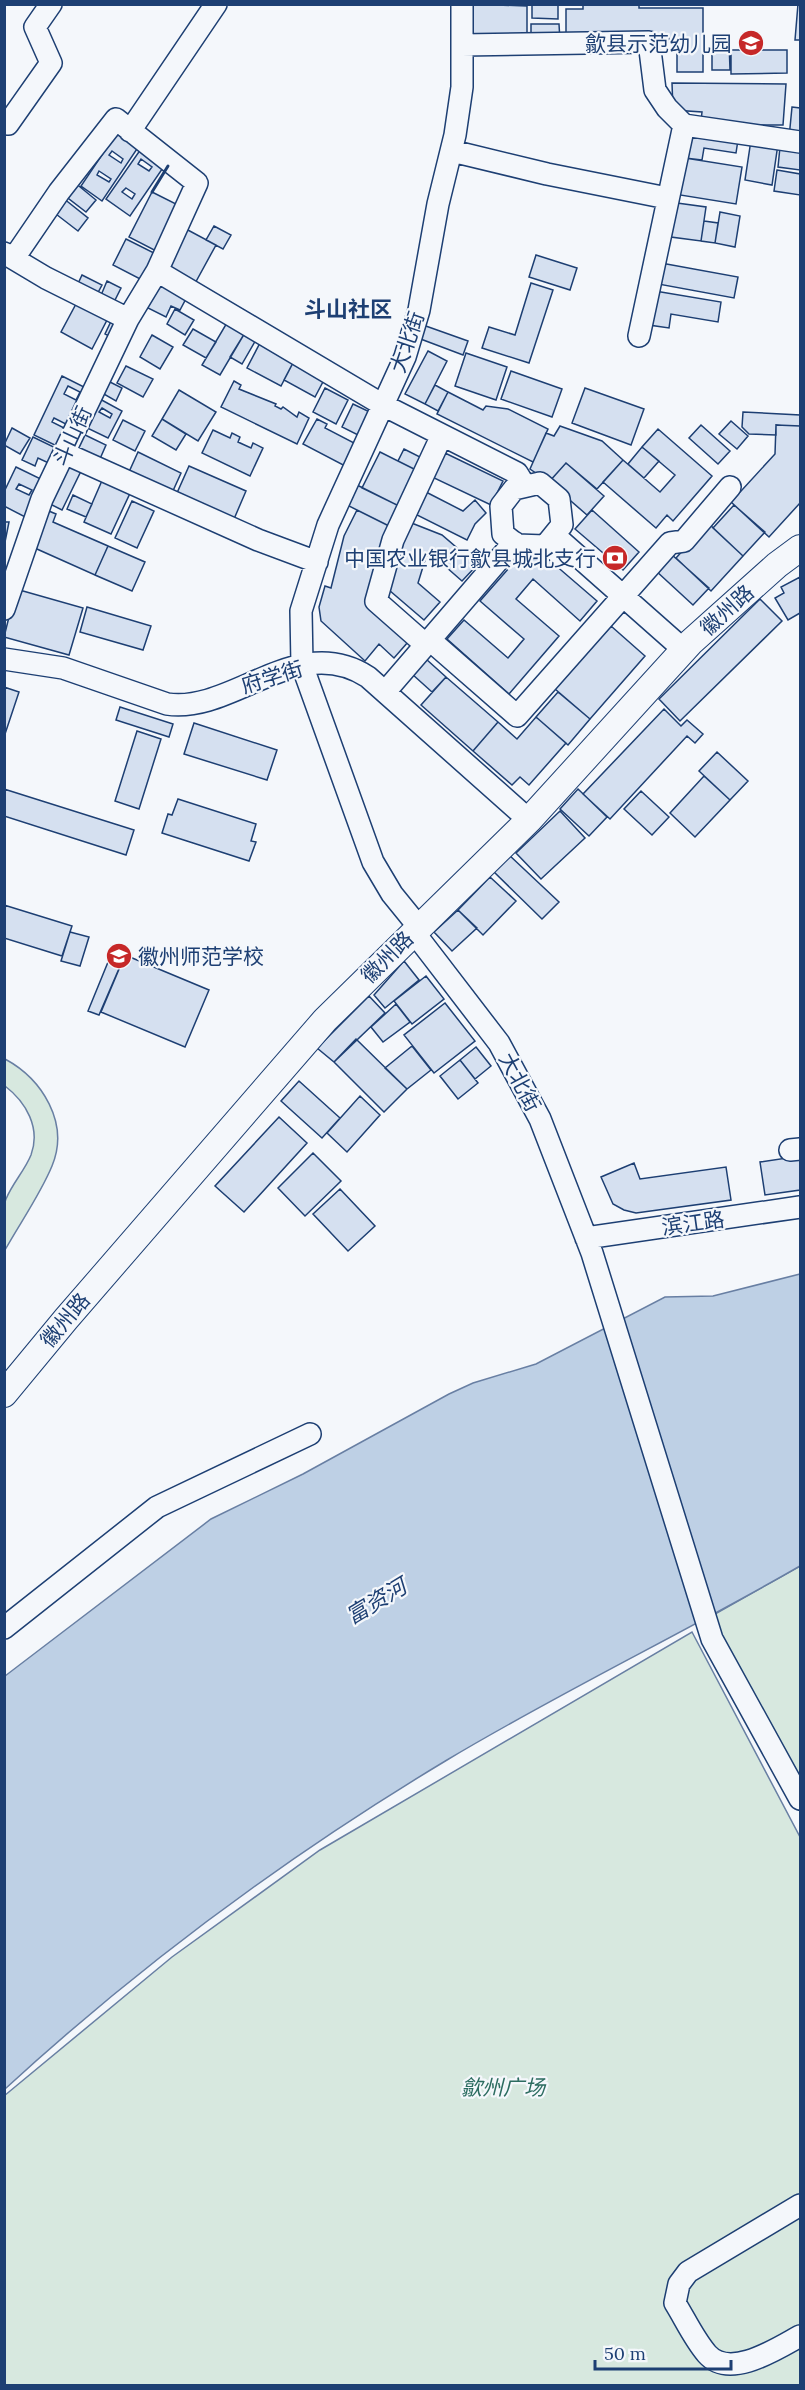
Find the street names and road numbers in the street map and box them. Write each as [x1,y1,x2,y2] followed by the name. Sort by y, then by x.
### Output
[384,308,430,376] street label: 大北街
[46,402,98,470] street label: 斗山街
[695,579,759,641] street label: 徽州路
[238,655,306,699] street label: 府学街
[355,925,419,989] street label: 徽州路
[493,1048,547,1116] street label: 大北街
[660,1205,726,1241] street label: 滨江路
[34,1287,96,1353] street label: 徽州路

